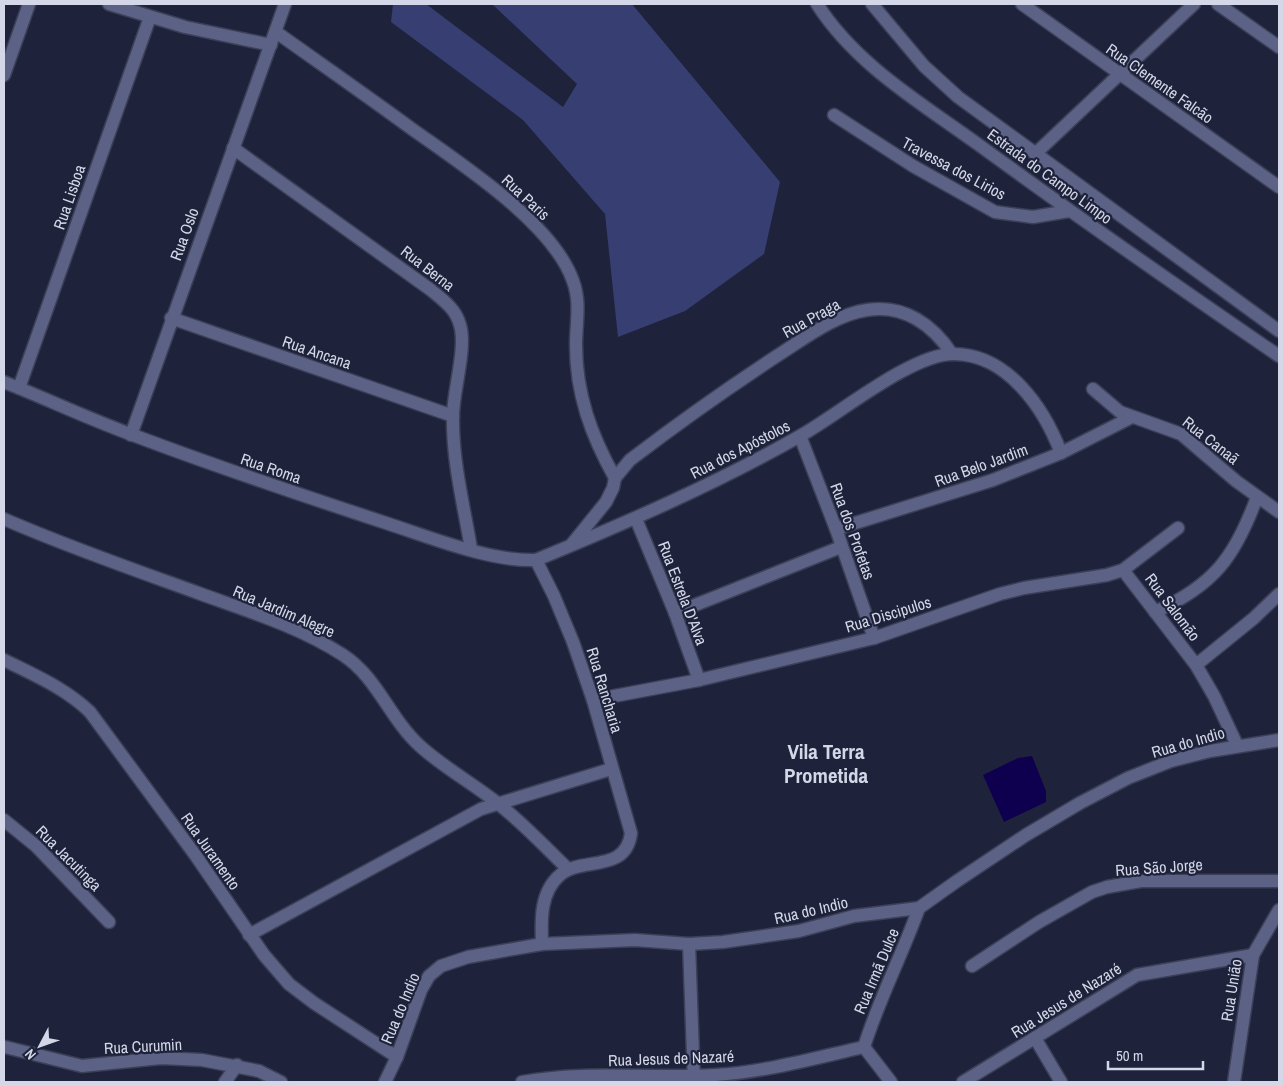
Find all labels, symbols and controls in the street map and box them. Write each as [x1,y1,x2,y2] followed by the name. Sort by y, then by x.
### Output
[1102,38,1218,128] street label: Rua Clemente Falcão
[983,123,1117,229] street label: Estrada do Campo Limpo
[898,131,1010,205] street label: Travessa dos Lirios
[48,161,91,232] street label: Rua Lisboa
[497,169,555,225] street label: Rua Paris
[164,205,204,263] street label: Rua Oslo
[397,240,460,296] street label: Rua Berna
[778,293,844,343] street label: Rua Praga
[280,330,355,374] street label: Rua Ancana
[1178,411,1244,470] street label: Rua Canaã
[686,414,794,484] street label: Rua dos Apóstolos
[931,438,1031,492] street label: Rua Belo Jardim
[238,447,305,489] street label: Rua Roma
[825,480,881,582] street label: Rua dos Profetas
[653,538,713,649] street label: Rua Estrela D'Alva
[1140,569,1206,645] street label: Rua Salomão
[230,580,338,642] street label: Rua Jardim Alegre
[842,590,934,638] street label: Rua Discipulos
[582,645,629,736] street label: Rua Rancharia
[1149,721,1227,763] street label: Rua do Indio
[784,737,869,790] district label: Vila Terra Prometida
[176,808,246,894] street label: Rua Juramento
[31,820,107,896] street label: Rua Jacutinga
[1115,853,1203,881] street label: Rua São Jorge
[772,891,850,929] street label: Rua do Indio
[848,925,904,1017] street label: Rua Irmã Dulce
[1007,957,1125,1043] street label: Rua Jesus de Nazaré
[1215,957,1247,1023] street label: Rua União
[375,969,425,1047] street label: Rua do Indio
[15,1021,65,1071] north arrow
[103,1033,183,1059] street label: Rua Curumin
[1108,1038,1203,1070] scale bar
[21,1045,40,1064] text: N
[608,1045,734,1071] street label: Rua Jesus de Nazaré
[1116,1045,1143,1066] text: 50 m

